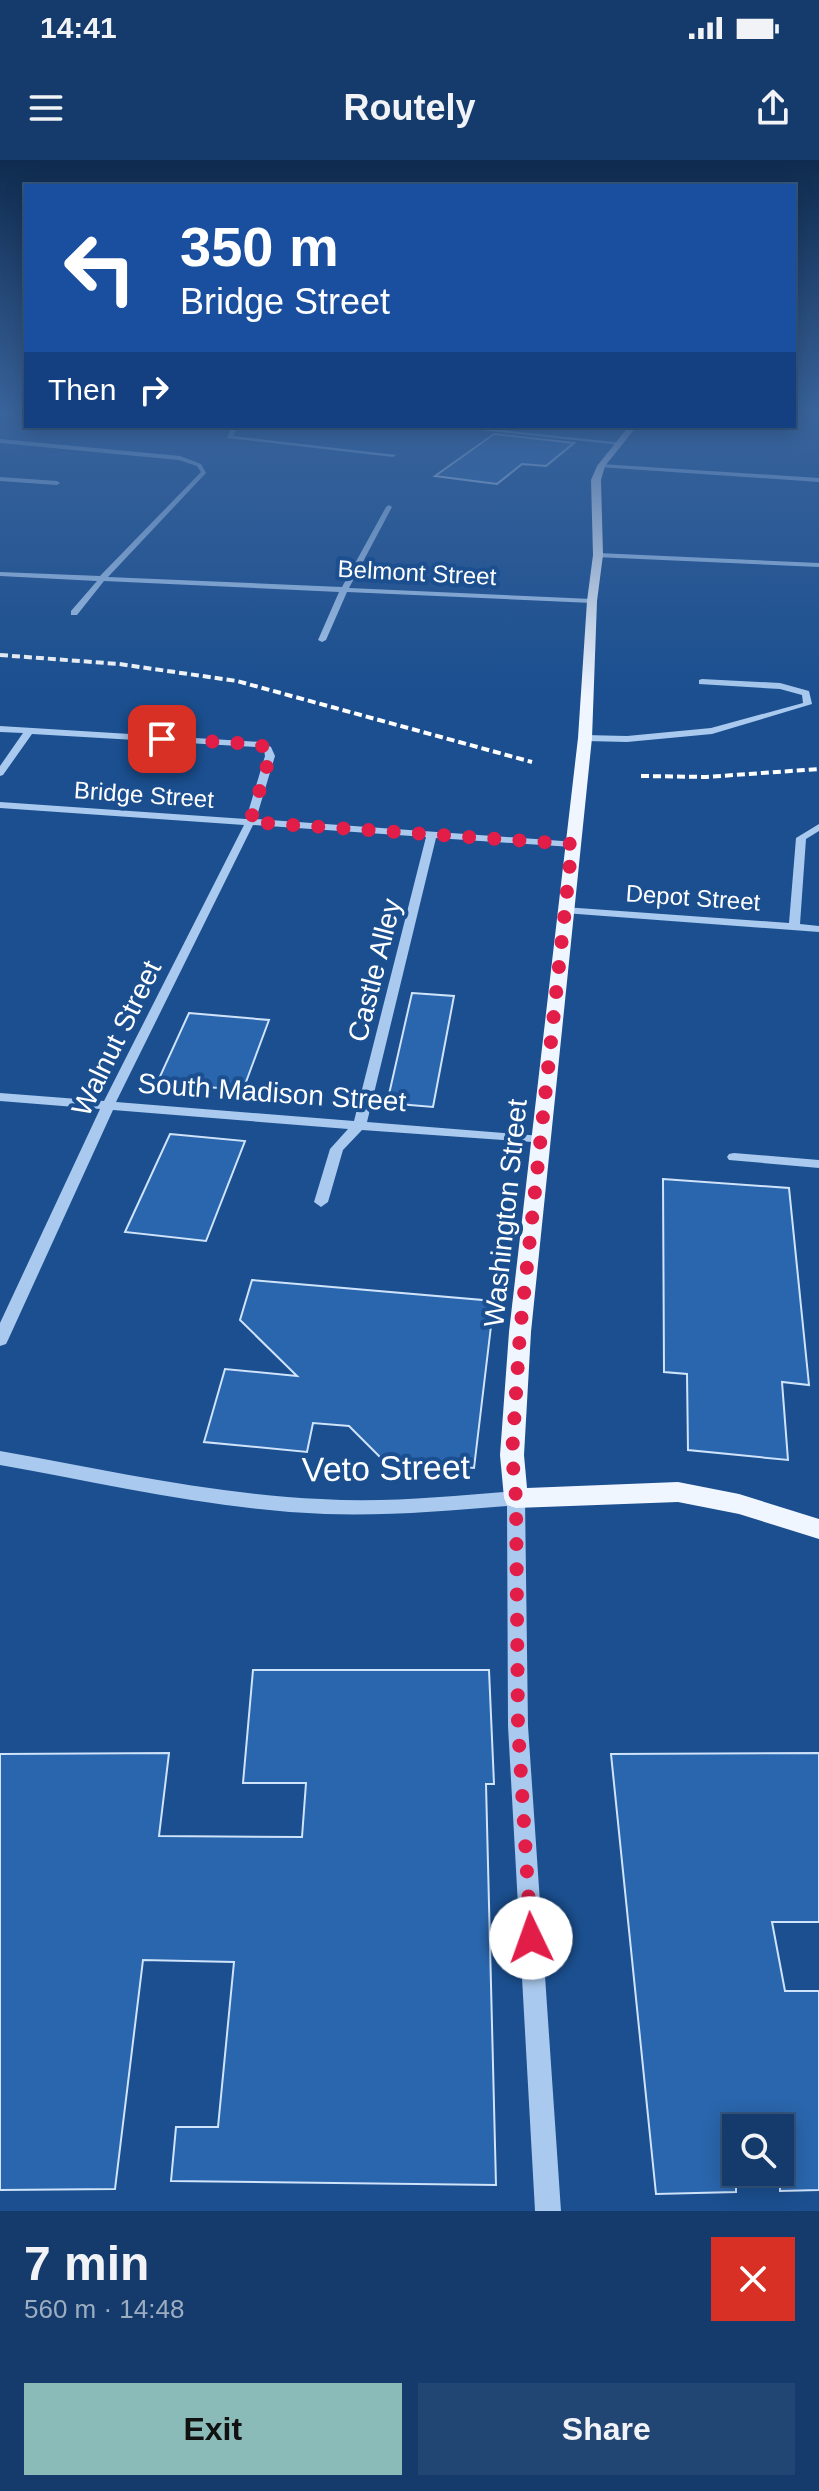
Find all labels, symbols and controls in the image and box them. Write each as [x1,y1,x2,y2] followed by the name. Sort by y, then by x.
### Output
[40,11,117,44] text: 14:41
[24,86,68,130] icon: menu
[751,86,795,130] icon: share
[343,87,476,128] text: Routely
[180,215,339,278] text: 350 m
[48,216,152,320] icon: left
[180,281,390,322] text: Bridge Street
[132,368,176,412] icon: right
[48,373,116,406] text: Then
[337,555,497,590] street label: Belmont Street
[128,705,196,773] pin
[140,717,184,761] icon: arrive
[73,776,215,813] street label: Bridge Street
[625,879,762,916] street label: Depot Street
[342,895,407,1045] street label: Castle Alley
[66,955,167,1121] street label: Walnut Street
[137,1068,408,1117] street label: South Madison Street
[478,1097,533,1329] street label: Washington Street
[302,1448,471,1488] street label: Veto Street
[489,1896,573,1980] position arrow
[722,2114,794,2186] map controls
[722,2114,794,2186] button: search
[24,2237,149,2290] text: 7 min
[711,2237,795,2321] button: close
[24,2294,184,2324] text: 560 m · 14:48
[24,2383,402,2475] button: Exit
[418,2383,795,2475] button: Share

